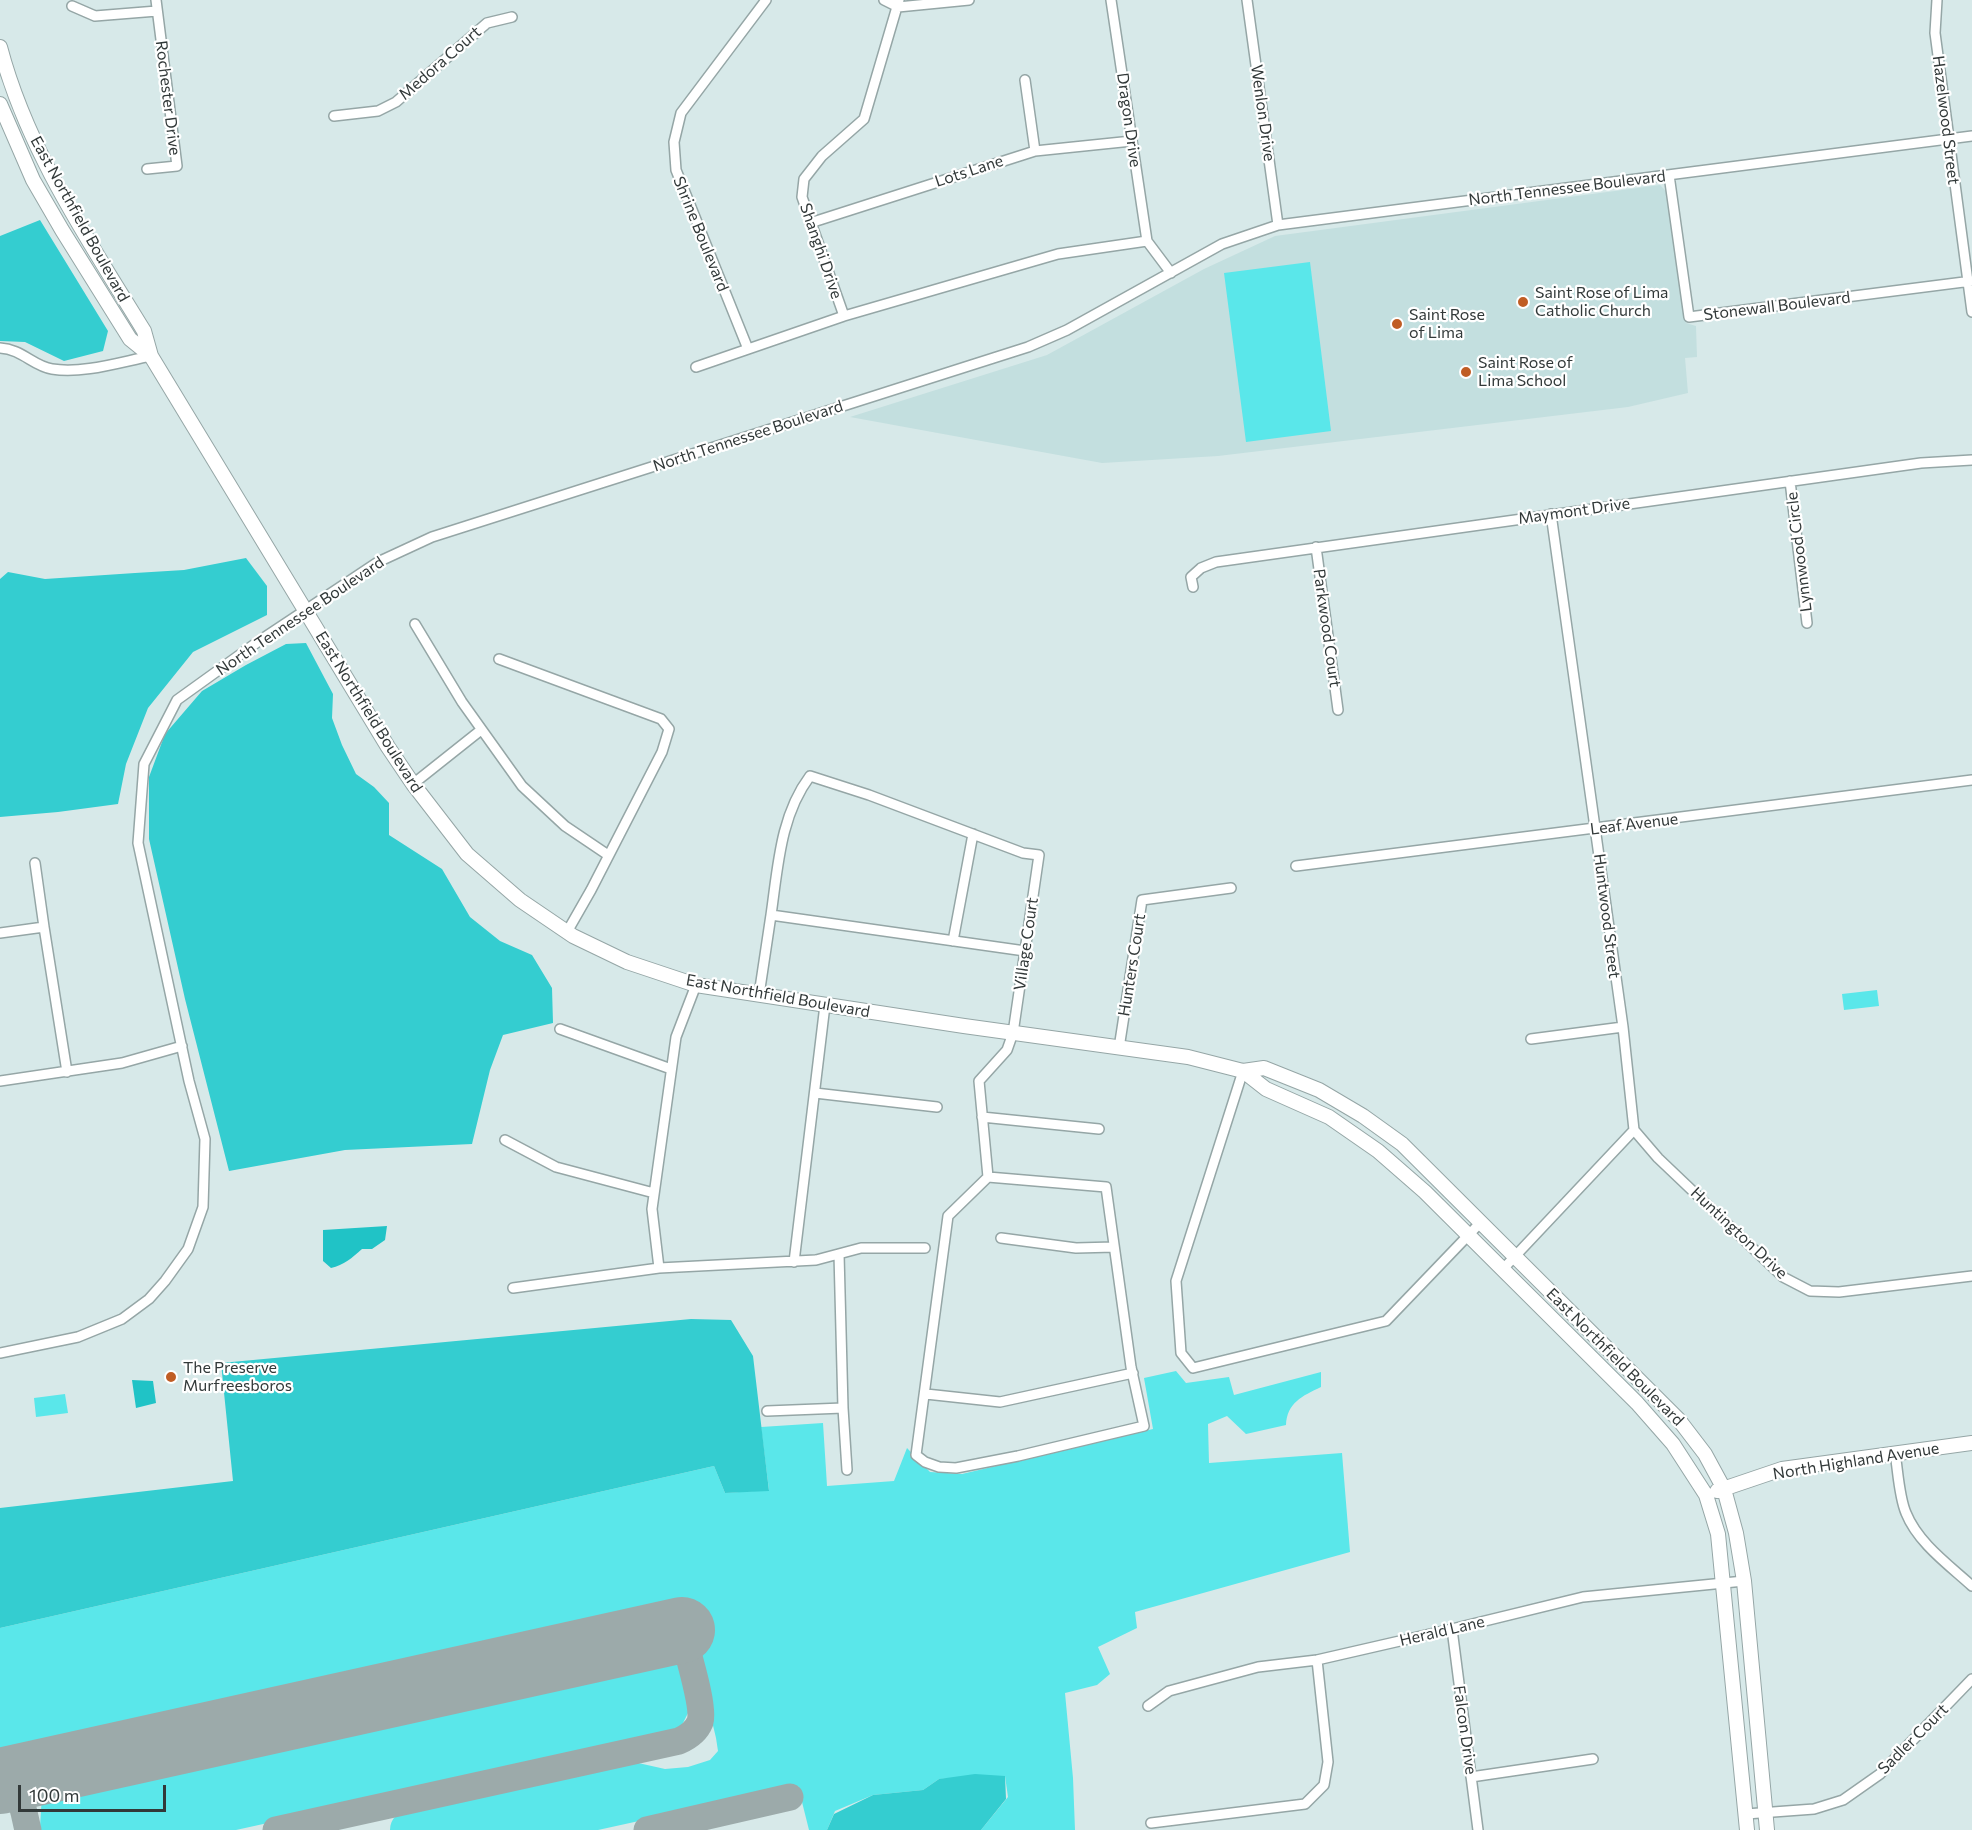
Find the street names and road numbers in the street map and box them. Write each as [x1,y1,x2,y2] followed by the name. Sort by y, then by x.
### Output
[395,22,485,104] street label: Medora Court
[151,40,185,156] street label: Rochester Drive
[1929,54,1963,186] street label: Hazelwood Street
[1247,63,1279,163] street label: Wenlon Drive
[1113,71,1145,169] street label: Dragon Drive
[26,133,134,305] street label: East Northfield Boulevard
[932,151,1006,191] street label: Lots Lane
[1467,166,1667,210] street label: North Tennessee Boulevard
[669,174,733,294] street label: Shrine Boulevard
[796,201,846,301] street label: Shanghi Drive
[1703,287,1851,325] street label: Stonewall Boulevard
[651,396,845,476] street label: North Tennessee Boulevard
[1782,491,1816,613] street label: Lynnwood Circle
[1517,494,1631,528] street label: Maymont Drive
[212,553,388,679] street label: North Tennessee Boulevard
[1309,567,1345,689] street label: Parkwood Court
[311,628,427,796] street label: East Northfield Boulevard
[1589,809,1679,839] street label: Leaf Avenue
[1590,852,1624,980] street label: Huntwood Street
[1010,896,1042,992] street label: Village Court
[1114,912,1150,1018] street label: Hunters Court
[684,970,872,1022] street label: East Northfield Boulevard
[1687,1183,1791,1283] street label: Huntington Drive
[1542,1284,1688,1430] street label: East Northfield Boulevard
[1772,1438,1940,1484] street label: North Highland Avenue
[1398,1612,1486,1650] street label: Herald Lane
[1449,1684,1481,1776] street label: Falcon Drive
[1874,1700,1952,1778] street label: Sadler Court

